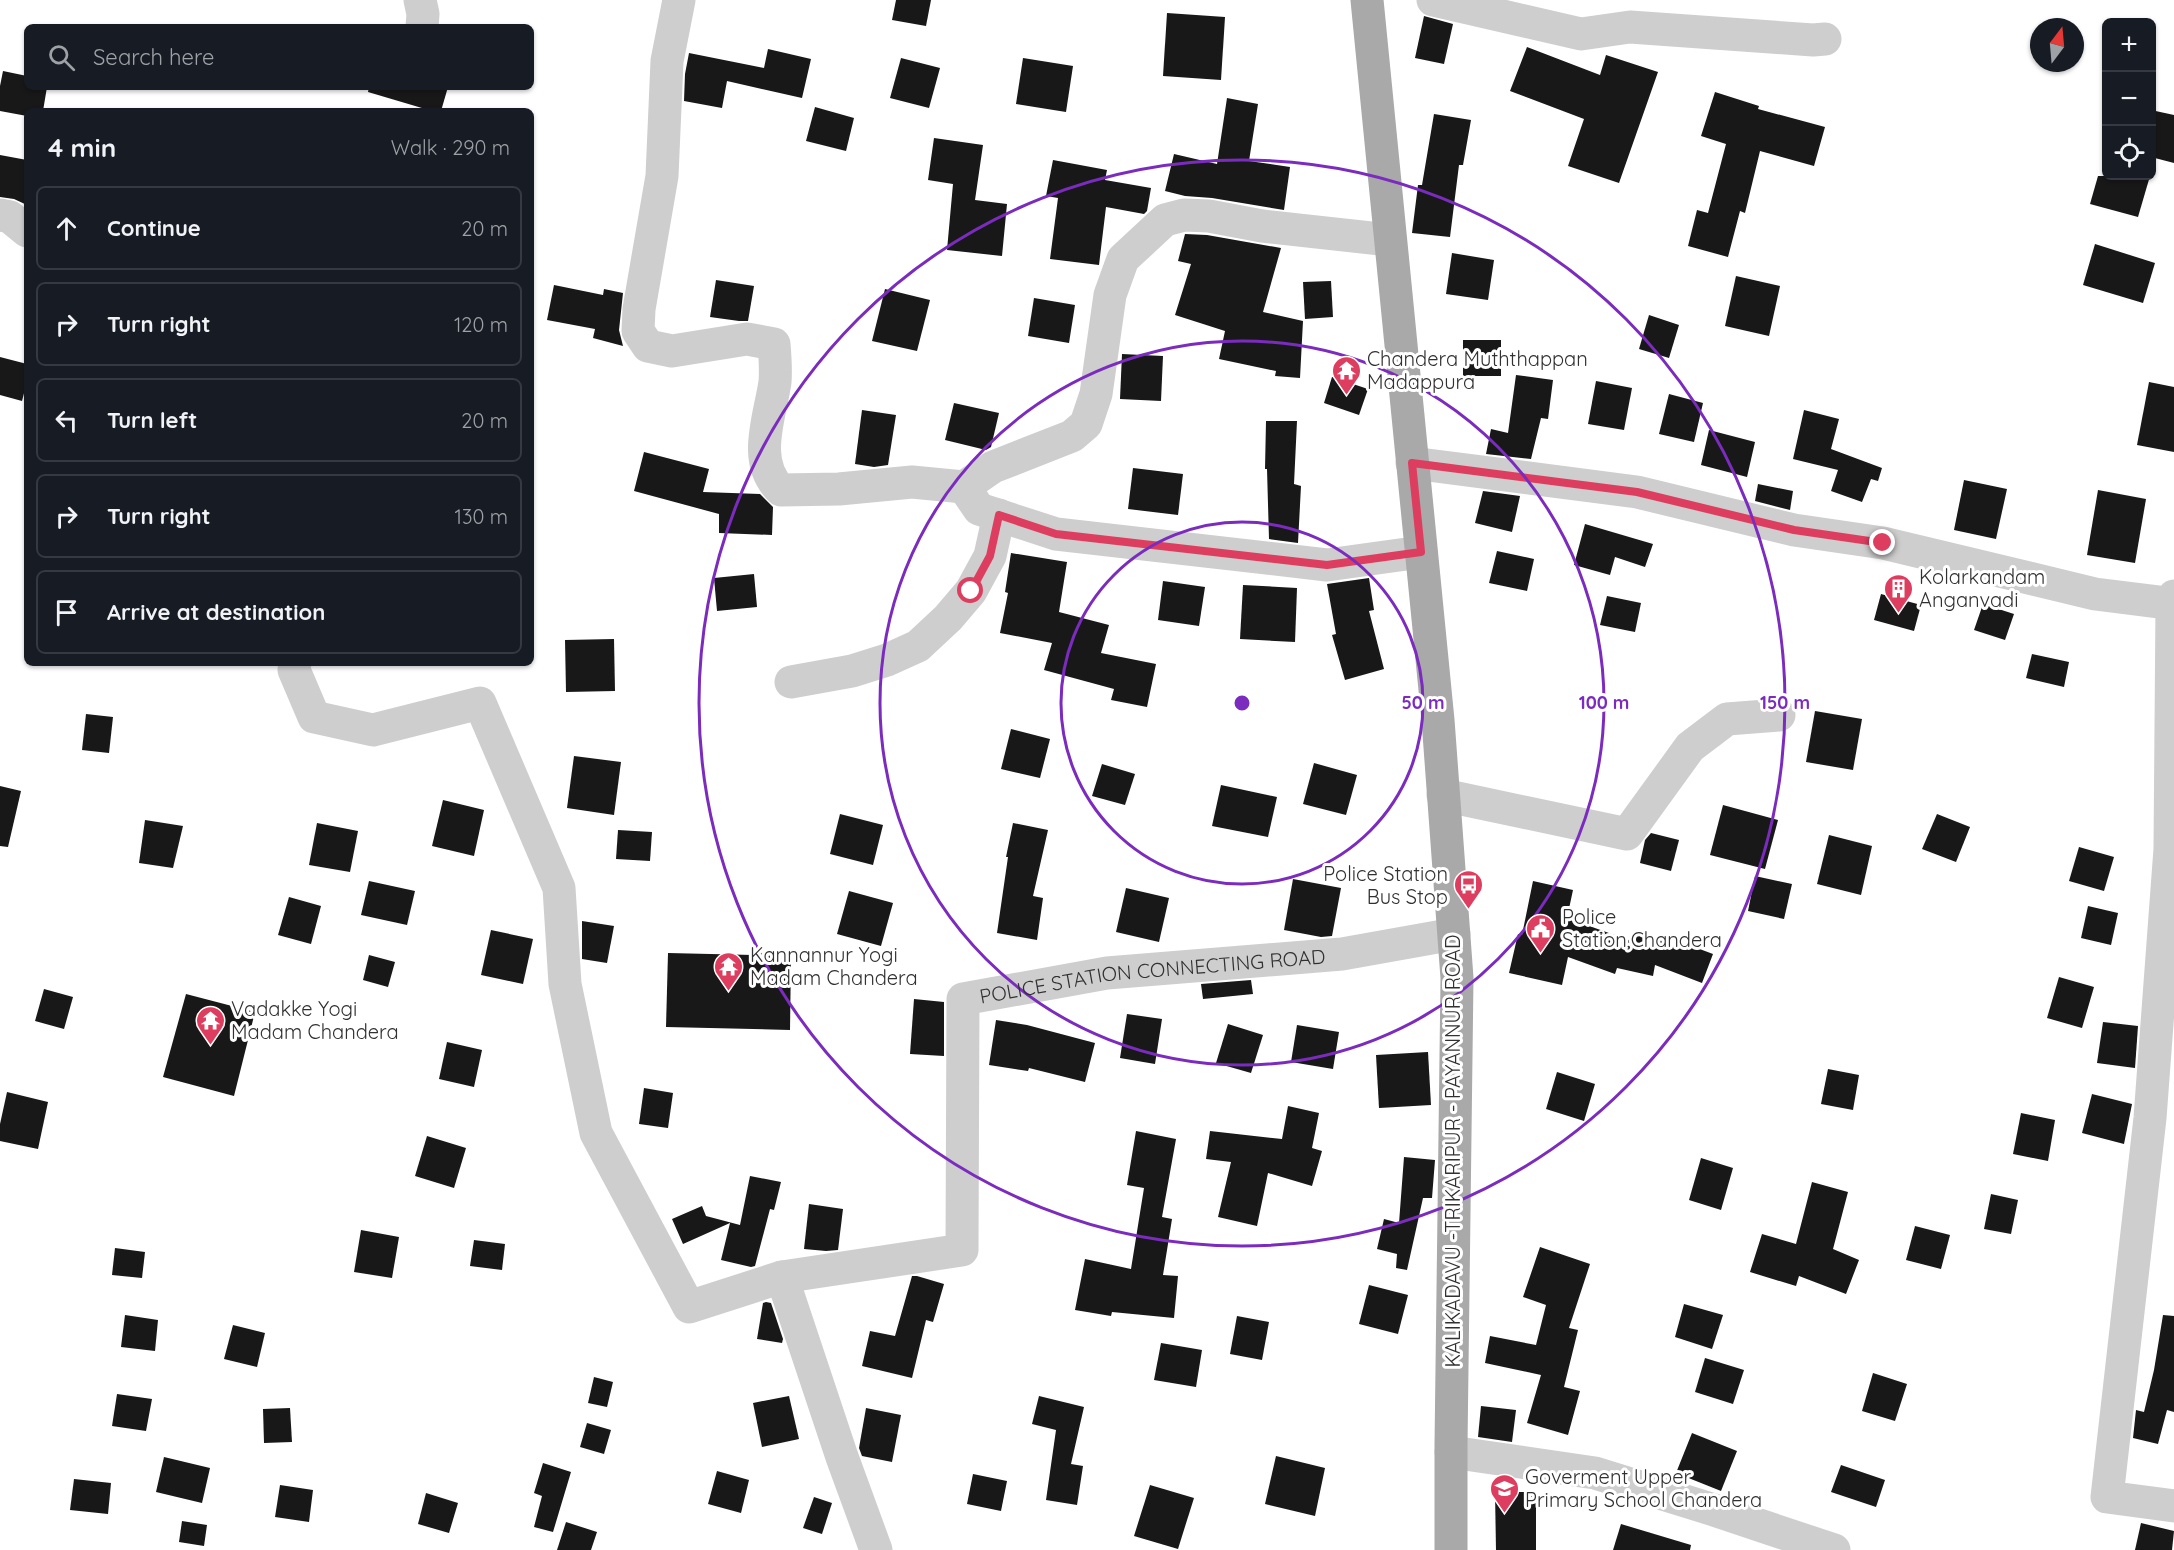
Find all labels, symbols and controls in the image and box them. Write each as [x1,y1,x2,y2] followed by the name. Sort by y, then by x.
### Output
[2030,18,2084,72] north arrow
[2102,18,2156,180] map controls
[2102,18,2156,72] button: +
[24,24,534,90] search box
[45,41,78,74] icon: search
[93,43,214,71] text: Search here
[2102,72,2156,126] button: −
[2102,126,2156,180] button: locate
[48,131,116,164] text: 4 min
[391,135,510,160] text: Walk · 290 m
[50,212,83,245] icon: ahead
[107,214,201,242] text: Continue
[461,216,508,241] text: 20 m
[50,308,83,341] icon: right
[107,310,211,338] text: Turn right
[454,312,508,337] text: 120 m
[1367,346,1588,394] place label: Chandera Muththappan Madappura
[1330,354,1362,396] temple icon: Chandera Muththappan Madappura
[50,404,83,437] icon: left
[107,406,197,434] text: Turn left
[461,408,508,433] text: 20 m
[50,500,83,533] icon: right
[107,502,211,530] text: Turn right
[455,504,508,529] text: 130 m
[1869,529,1895,555] route end
[1919,564,2045,612] place label: Kolarkandam Anganvadi
[1882,572,1914,614] building icon: Kolarkandam Anganvadi
[957,577,983,603] route start
[50,596,83,629] icon: arrive
[107,598,325,626] text: Arrive at destination
[1401,691,1445,714] text: 50 m
[1579,691,1629,714] text: 100 m
[1760,691,1810,714] text: 150 m
[1232,693,1252,713] centre of rings
[1323,861,1448,909] place label: Police Station Bus Stop
[1453,868,1485,910] bus stop icon: Police Station Bus Stop
[1562,904,1722,952] place label: Police Station,Chandera
[1525,912,1557,954] public building icon: Police Station,Chandera
[1440,935,1465,1367] street label: KALIKADAVU -TRIKARIPUR - PAYANNUR ROAD
[750,942,918,990] place label: Kannannur Yogi Madam Chandera
[977,943,1326,1008] street label: POLICE STATION CONNECTING ROAD
[713,950,745,992] temple icon: Kannannur Yogi Madam Chandera
[231,996,399,1044] place label: Vadakke Yogi Madam Chandera
[194,1004,226,1046] temple icon: Vadakke Yogi Madam Chandera
[1525,1464,1762,1512] place label: Goverment Upper Primary School Chandera
[1488,1472,1520,1514] school or university icon: Goverment Upper Primary School Chandera

